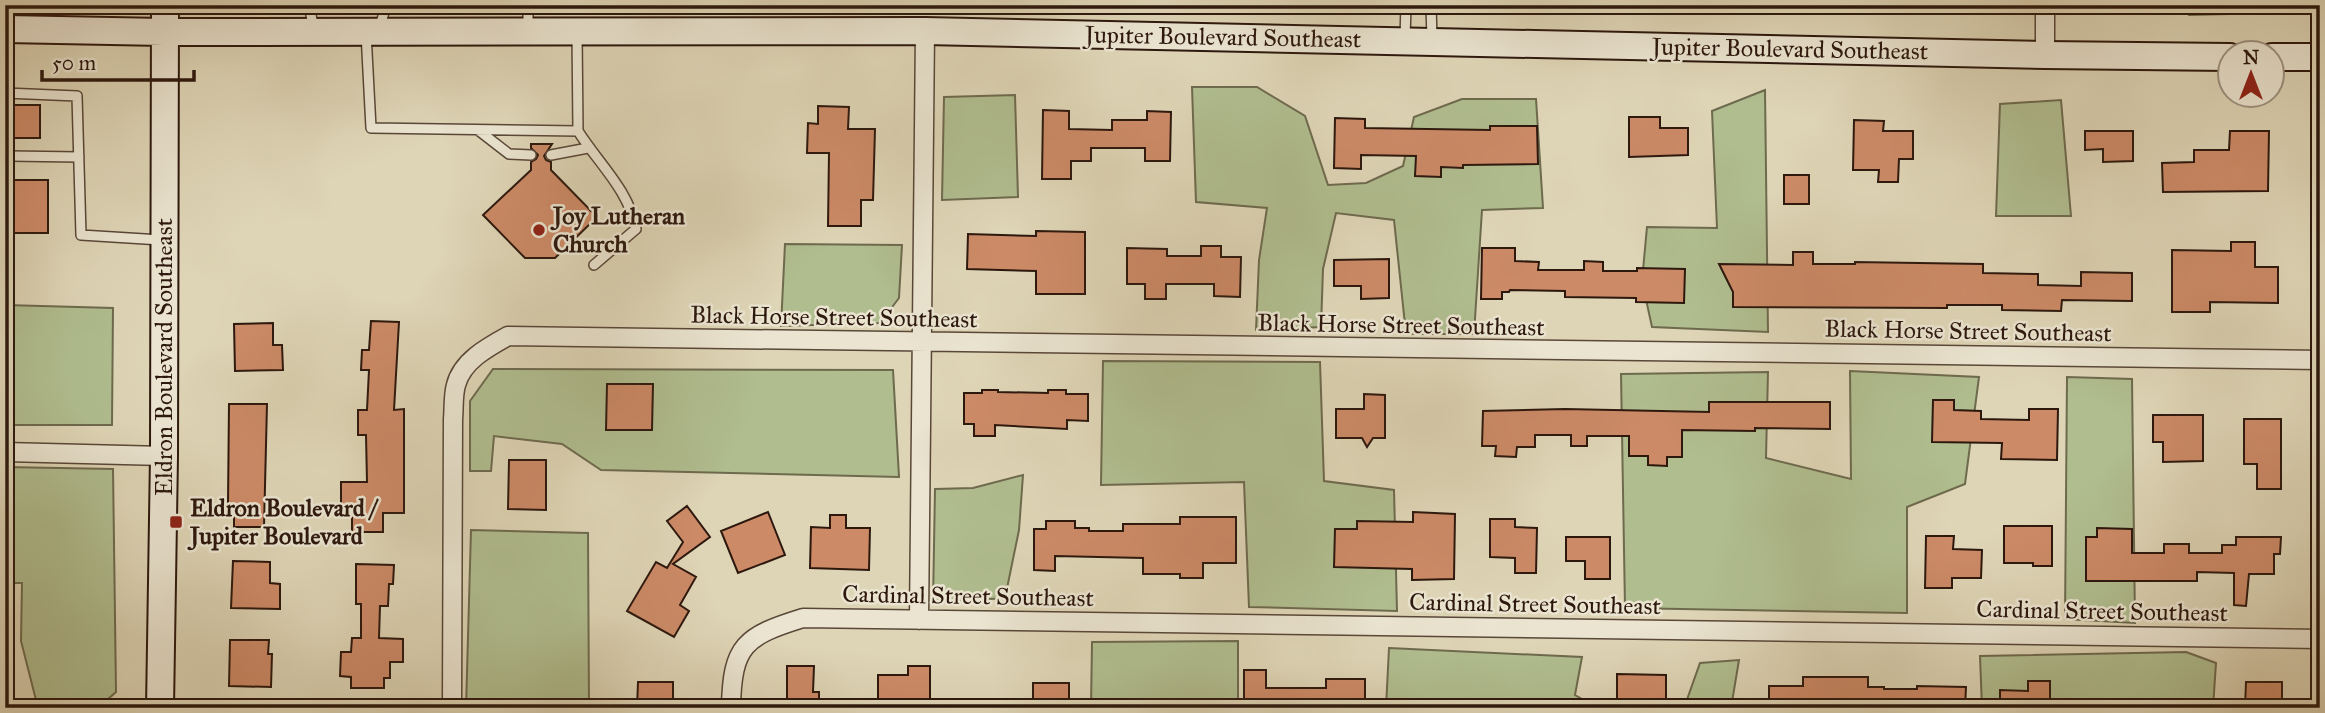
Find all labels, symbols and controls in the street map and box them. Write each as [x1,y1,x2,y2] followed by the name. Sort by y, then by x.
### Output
[1082,20,1362,54] street label: Jupiter Boulevard Southeast
[1649,32,1929,66] street label: Jupiter Boulevard Southeast
[42,38,194,82] scale bar
[2216,38,2286,108] north arrow
[2243,46,2259,69] text: N
[52,50,97,76] text: 50 m
[550,201,685,259] place label: Joy Lutheran Church
[149,218,179,496] street label: Eldron Boulevard Southeast
[531,222,547,238] marker: Joy Lutheran Church
[690,299,978,335] street label: Black Horse Street Southeast
[1257,307,1545,343] street label: Black Horse Street Southeast
[1824,313,2112,349] street label: Black Horse Street Southeast
[187,493,379,551] place label: Eldron Boulevard / Jupiter Boulevard
[168,514,184,530] marker: Eldron Boulevard / Jupiter Boulevard
[842,579,1095,613] street label: Cardinal Street Southeast
[1409,587,1662,621] street label: Cardinal Street Southeast
[1976,594,2229,628] street label: Cardinal Street Southeast

